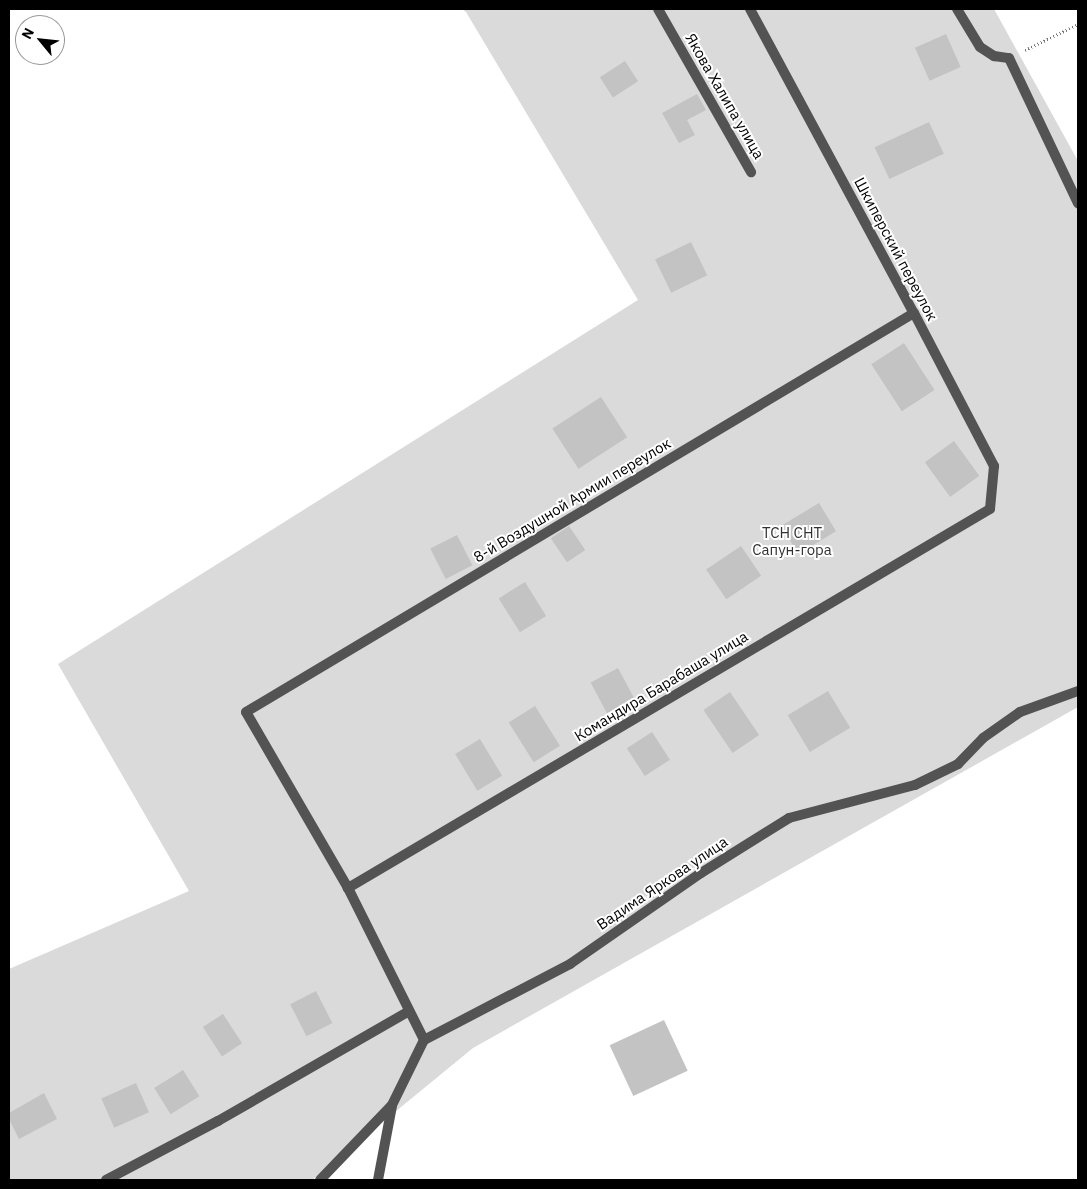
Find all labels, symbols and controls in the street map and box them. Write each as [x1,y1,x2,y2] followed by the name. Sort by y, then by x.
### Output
[15,15,65,65] north arrow
[17,25,38,42] text: N
[682,30,768,162] street label: Якова Халипа улица
[851,174,941,324] street label: Шкиперский переулок
[470,434,674,566] street label: 8-й Воздушной Армии переулок
[752,523,832,558] park label: ТСН СНТ Сапун-гора
[571,627,751,745] street label: Командира Барабаша улица
[593,832,731,934] street label: Вадима Яркова улица

